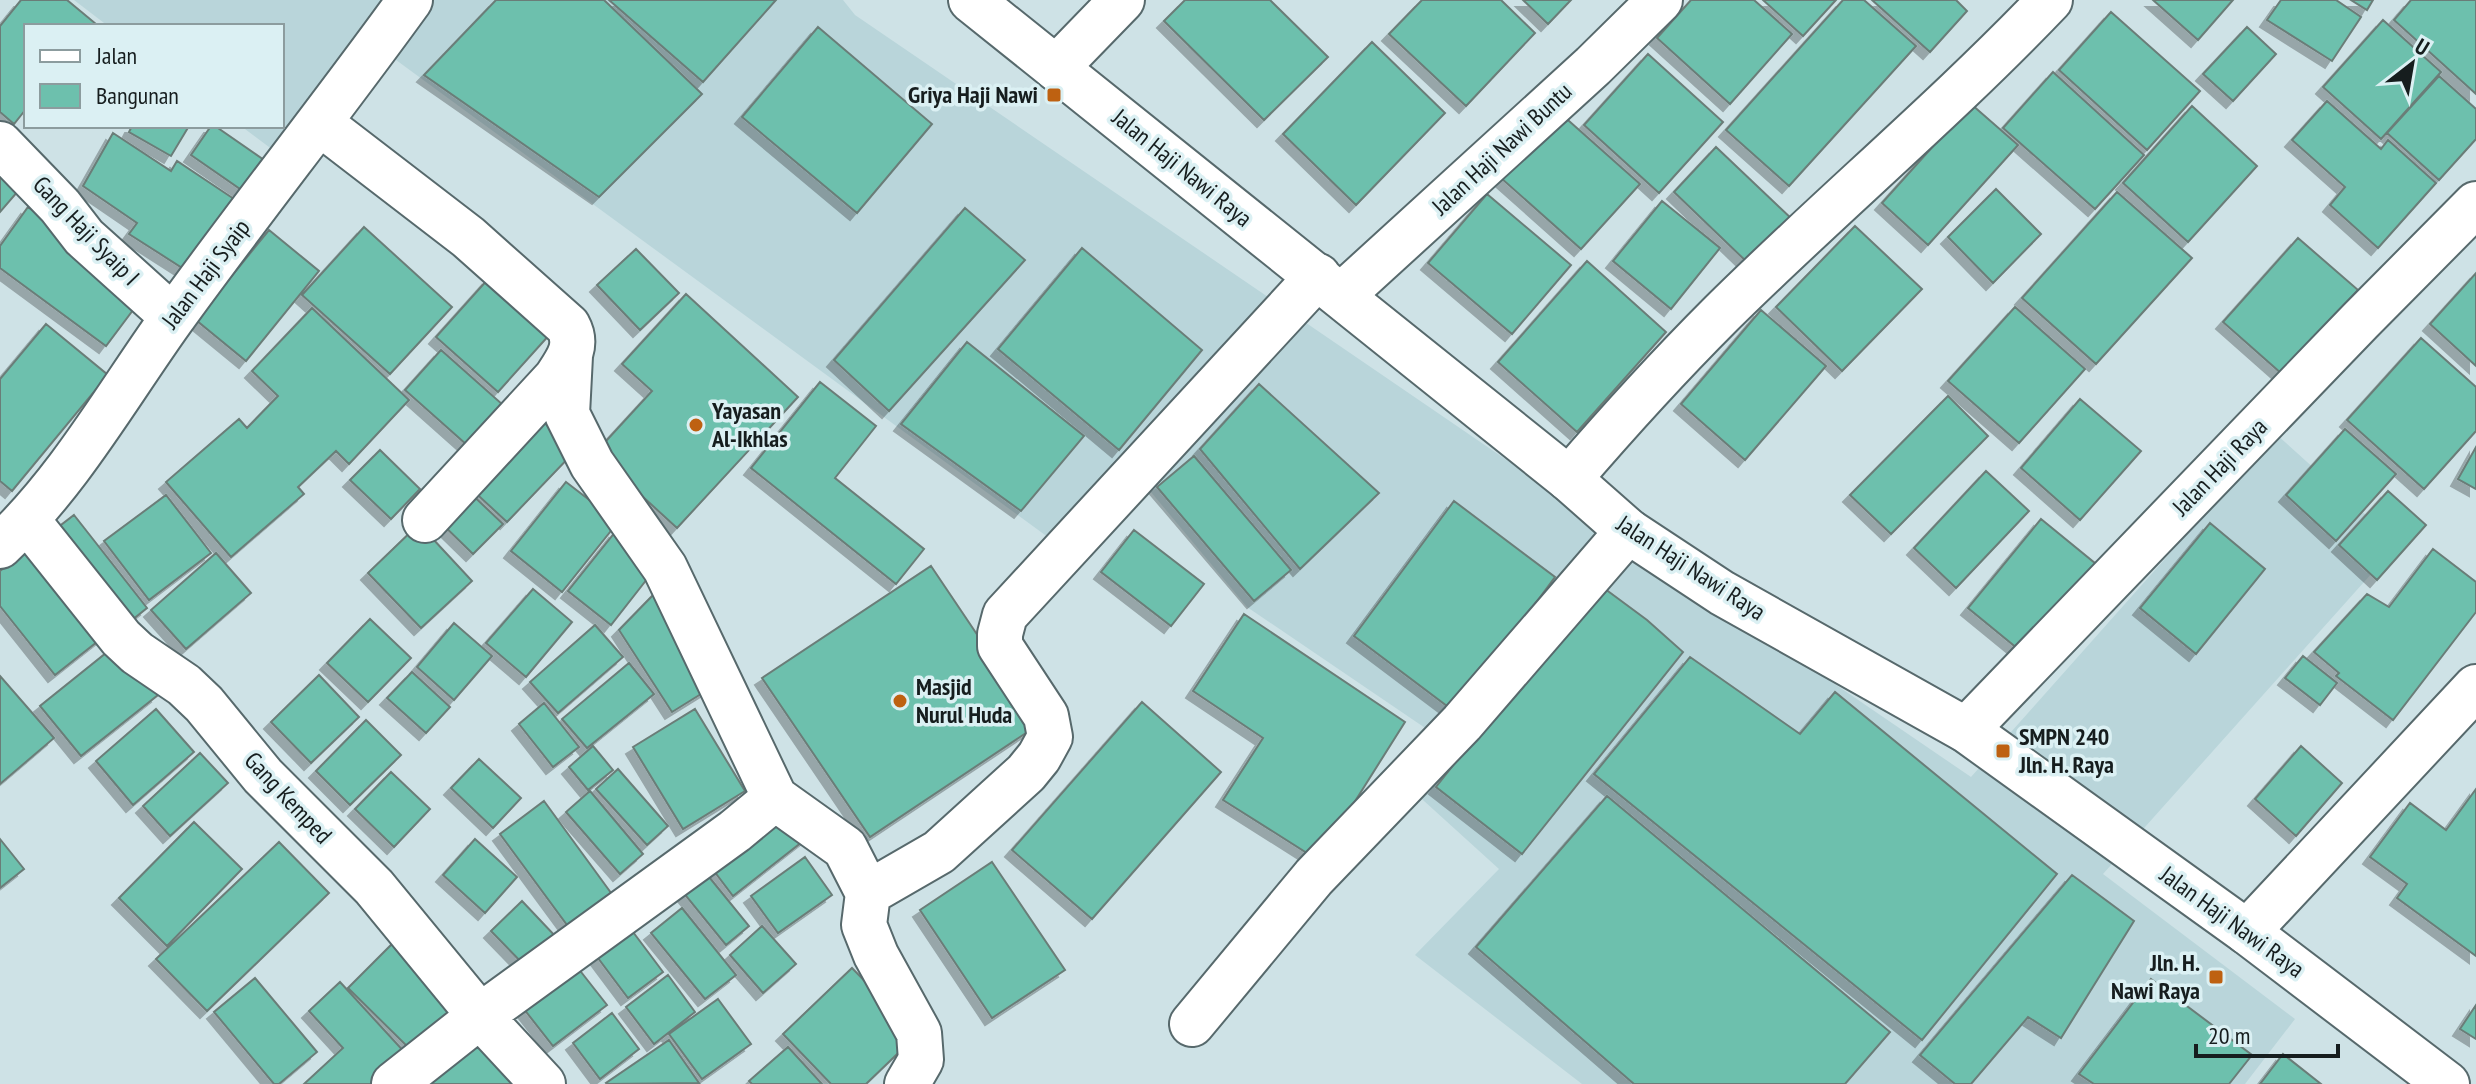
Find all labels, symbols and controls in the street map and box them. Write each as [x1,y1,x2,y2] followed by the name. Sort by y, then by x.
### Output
[24,24,284,128] legend
[2372,24,2452,104] north arrow
[2410,32,2434,62] text: U
[95,40,137,71] text: Jalan
[1424,76,1578,222] street label: Jalan Haji Nawi Buntu
[908,79,1038,110] place label: Griya Haji Nawi
[96,80,179,111] text: Bangunan
[1045,86,1063,104] marker: Griya Haji Nawi
[1105,101,1258,233] street label: Jalan Haji Nawi Raya
[26,169,146,292] street label: Gang Haji Syaip I
[154,213,257,335] street label: Jalan Haji Syaip
[711,395,788,454] place label: Yayasan Al-Ikhlas
[2165,411,2274,523] street label: Jalan Haji Raya
[687,416,705,434] marker: Yayasan Al-Ikhlas
[1610,508,1771,627] street label: Jalan Haji Nawi Raya
[916,671,1012,730] place label: Masjid Nurul Huda
[891,692,909,710] marker: Masjid Nurul Huda
[2018,721,2114,780] place label: SMPN 240 Jln. H. Raya
[1994,742,2012,760] marker: SMPN 240 Jln. H. Raya
[238,745,339,850] street label: Gang Kemped
[2153,858,2311,984] street label: Jalan Haji Nawi Raya
[2111,947,2200,1006] place label: Jln. H. Nawi Raya
[2207,968,2225,986] marker: Jln. H. Nawi Raya
[2196,1008,2338,1058] scale bar
[2208,1020,2250,1051] text: 20 m

